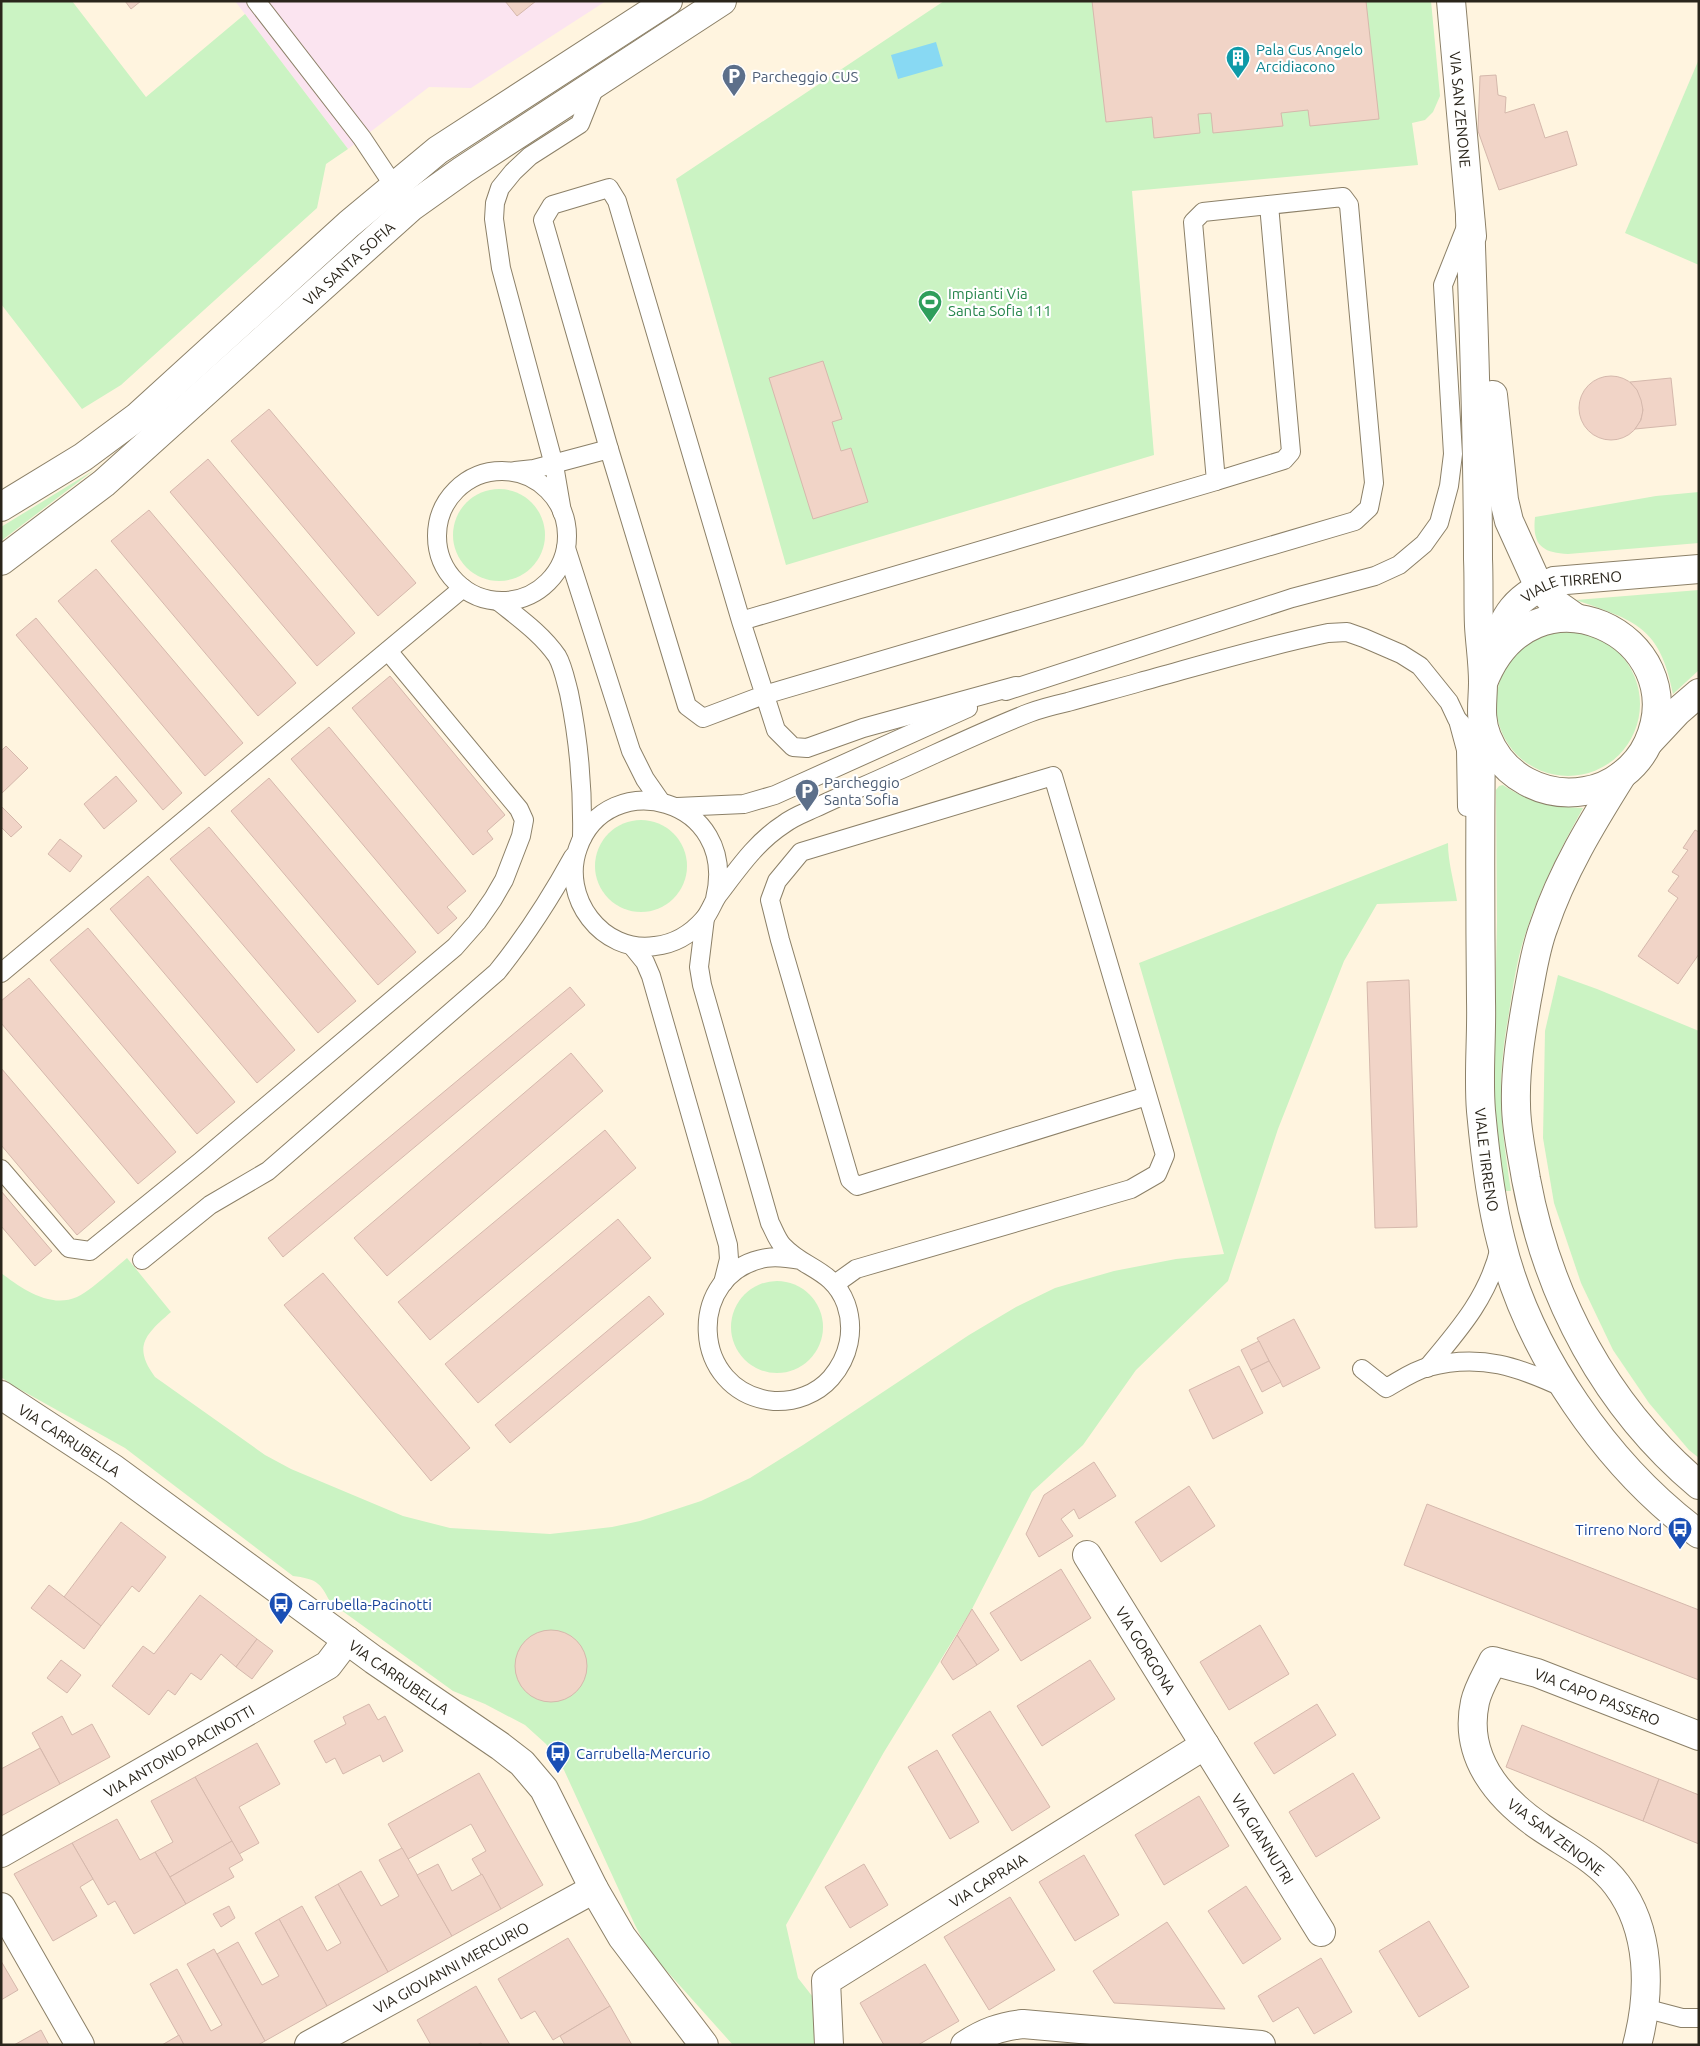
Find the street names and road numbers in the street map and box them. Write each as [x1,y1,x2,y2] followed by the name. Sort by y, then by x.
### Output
[1447,51,1474,168] street label: VIA SAN ZENONE
[299,218,398,308] street label: VIA SANTA SOFIA
[1517,567,1623,606] street label: VIALE TIRRENO
[1472,1107,1503,1213] street label: VIALE TIRRENO
[15,1400,124,1480] street label: VIA CARRUBELLA
[1113,1603,1180,1697] street label: VIA GORGONA
[346,1636,453,1718] street label: VIA CARRUBELLA
[1532,1664,1663,1729] street label: VIA CAPO PASSERO
[101,1701,257,1801] street label: VIA ANTONIO PACINOTTI
[1229,1790,1298,1887] street label: VIA GIANNUTRI
[1504,1795,1608,1879] street label: VIA SAN ZENONE
[946,1849,1030,1911] street label: VIA CAPRAIA
[371,1918,532,2016] street label: VIA GIOVANNI MERCURIO

